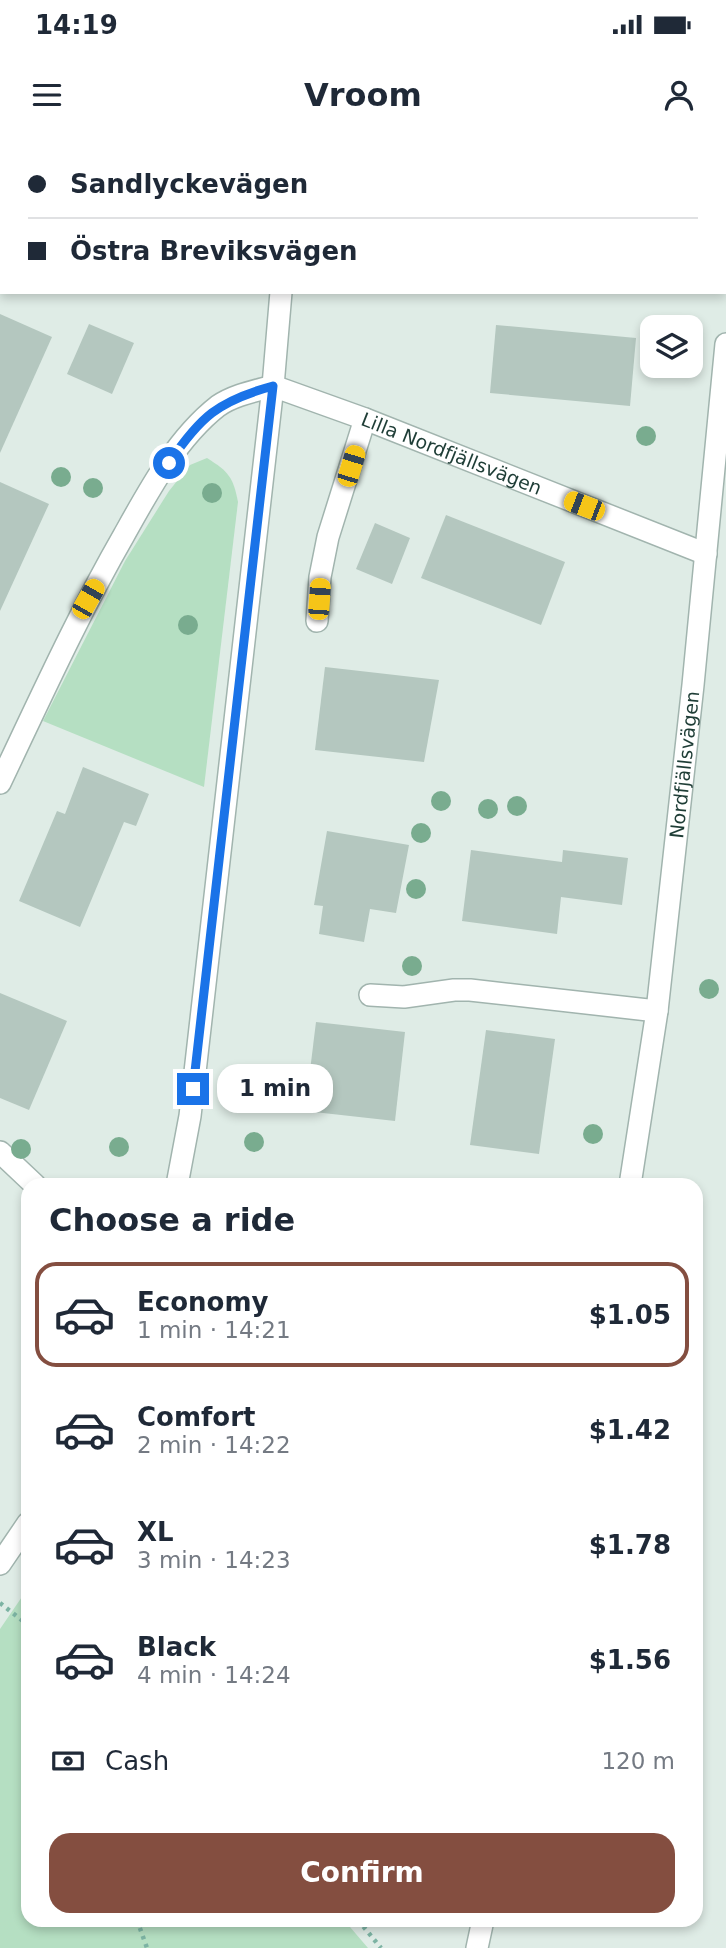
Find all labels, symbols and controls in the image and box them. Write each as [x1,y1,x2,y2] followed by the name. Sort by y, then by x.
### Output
[35,10,118,40] text: 14:19
[28,76,66,114] icon: menu
[304,76,422,114] text: Vroom
[660,76,698,114] icon: person
[70,169,308,199] text: Sandlyckevägen
[70,236,358,266] text: Östra Breviksvägen
[640,315,703,378] map controls
[640,315,703,378] button: layers
[358,408,545,499] street label: Lilla Nordfjällsvägen
[335,443,368,489] car
[153,447,185,479] route start
[561,489,608,523] car
[69,576,108,622] car
[308,577,331,621] car
[665,690,703,839] street label: Nordfjällsvägen
[218,1065,333,1114] callout: 1 min
[177,1073,209,1105] route end
[239,1075,311,1101] text: 1 min
[49,1201,295,1239] text: Choose a ride
[53,1283,116,1346] icon: car
[137,1287,268,1317] text: Economy
[589,1300,671,1330] text: $1.05
[137,1317,291,1343] text: 1 min · 14:21
[53,1398,116,1461] icon: car
[137,1402,255,1432] text: Comfort
[589,1415,671,1445] text: $1.42
[137,1432,291,1458] text: 2 min · 14:22
[53,1513,116,1576] icon: car
[137,1517,174,1547] text: XL
[589,1530,671,1560] text: $1.78
[137,1547,291,1573] text: 3 min · 14:23
[53,1628,116,1691] icon: car
[137,1632,216,1662] text: Black
[589,1645,671,1675] text: $1.56
[137,1662,291,1688] text: 4 min · 14:24
[49,1742,87,1780] icon: cash
[105,1746,169,1776] text: Cash
[601,1748,675,1774] text: 120 m
[49,1833,675,1913] button: Confirm

